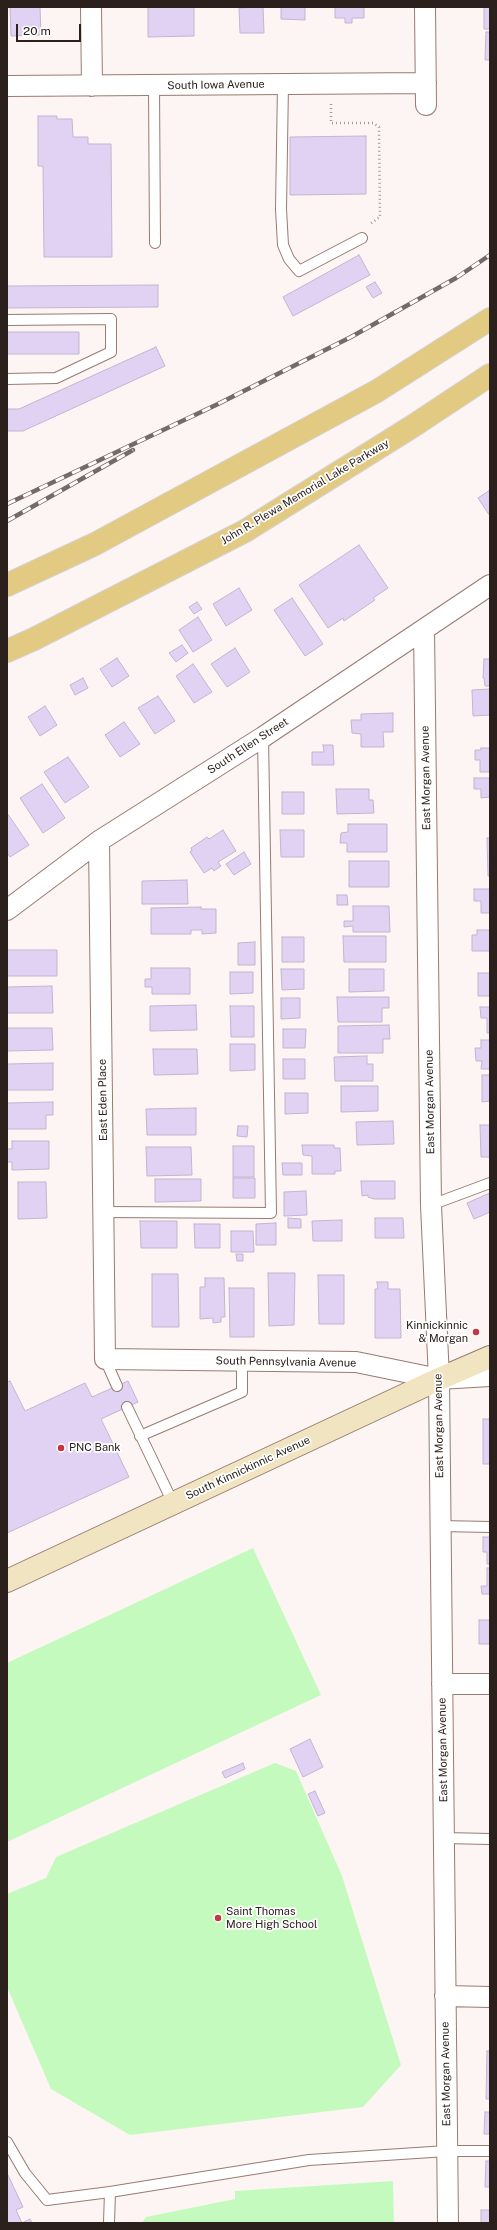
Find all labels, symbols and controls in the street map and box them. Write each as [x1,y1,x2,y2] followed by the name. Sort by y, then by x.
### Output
[18,16,83,42] scale bar
[23,24,51,38] text: 20 m
[167,78,265,92] street label: South Iowa Avenue
[219,437,391,547] street label: John R. Plewa Memorial Lake Parkway
[205,715,291,777] street label: South Ellen Street
[418,726,434,830] street label: East Morgan Avenue
[422,1050,438,1154] street label: East Morgan Avenue
[96,1059,110,1141] street label: East Eden Place
[406,1319,468,1345] place label: Kinnickinnic & Morgan
[471,1327,481,1337] marker: Kinnickinnic & Morgan
[216,1354,356,1370] street label: South Pennsylvania Avenue
[431,1374,447,1478] street label: East Morgan Avenue
[184,1433,312,1503] street label: South Kinnickinnic Avenue
[69,1441,121,1455] place label: PNC Bank
[56,1443,66,1453] marker: PNC Bank
[435,1698,451,1802] street label: East Morgan Avenue
[226,1905,317,1931] place label: Saint Thomas More High School
[213,1913,223,1923] marker: Saint Thomas More High School
[438,2022,454,2126] street label: East Morgan Avenue

